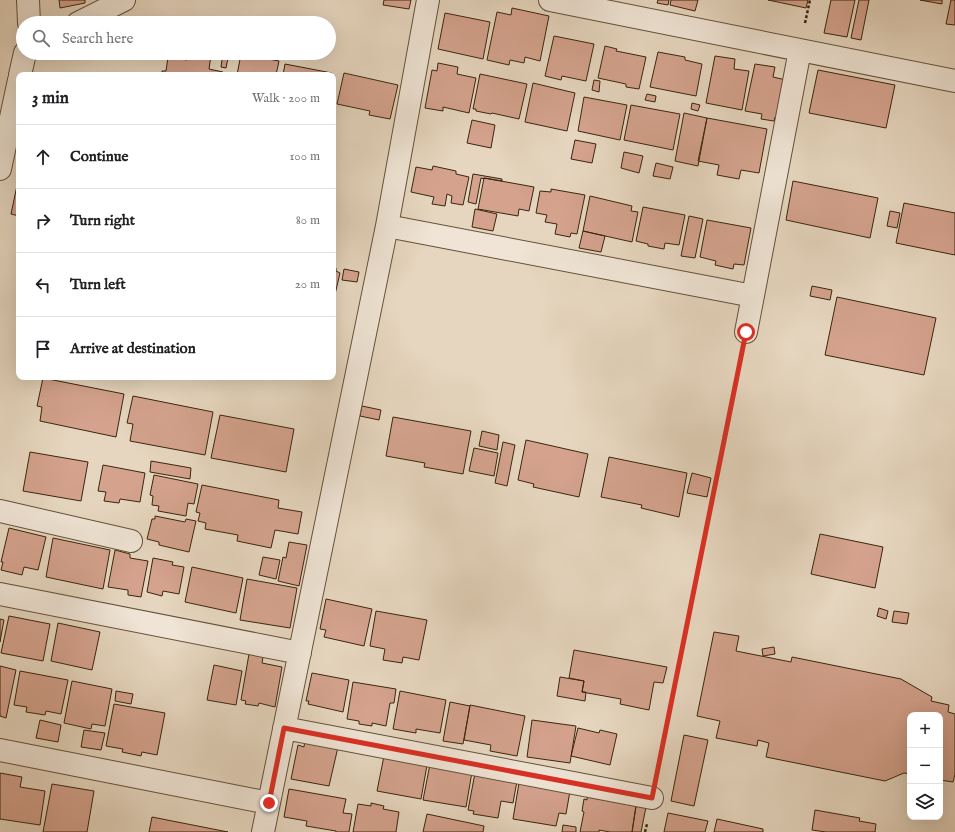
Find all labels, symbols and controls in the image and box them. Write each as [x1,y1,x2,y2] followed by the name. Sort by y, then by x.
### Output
[16,16,336,60] search box
[30,27,52,49] icon: search
[62,29,133,48] text: Search here
[32,88,69,109] text: 3 min
[252,90,320,107] text: Walk · 200 m
[32,146,54,168] icon: ahead
[70,147,128,166] text: Continue
[290,148,320,165] text: 100 m
[32,210,54,232] icon: right
[70,211,135,230] text: Turn right
[296,212,320,229] text: 80 m
[32,274,54,296] icon: left
[70,275,126,294] text: Turn left
[295,276,320,293] text: 20 m
[737,323,755,341] route start
[32,338,54,360] icon: arrive
[70,339,196,358] text: Arrive at destination
[907,712,943,820] map controls
[907,712,943,748] button: +
[907,748,943,784] button: −
[907,784,943,820] button: layers
[260,794,278,812] route end

